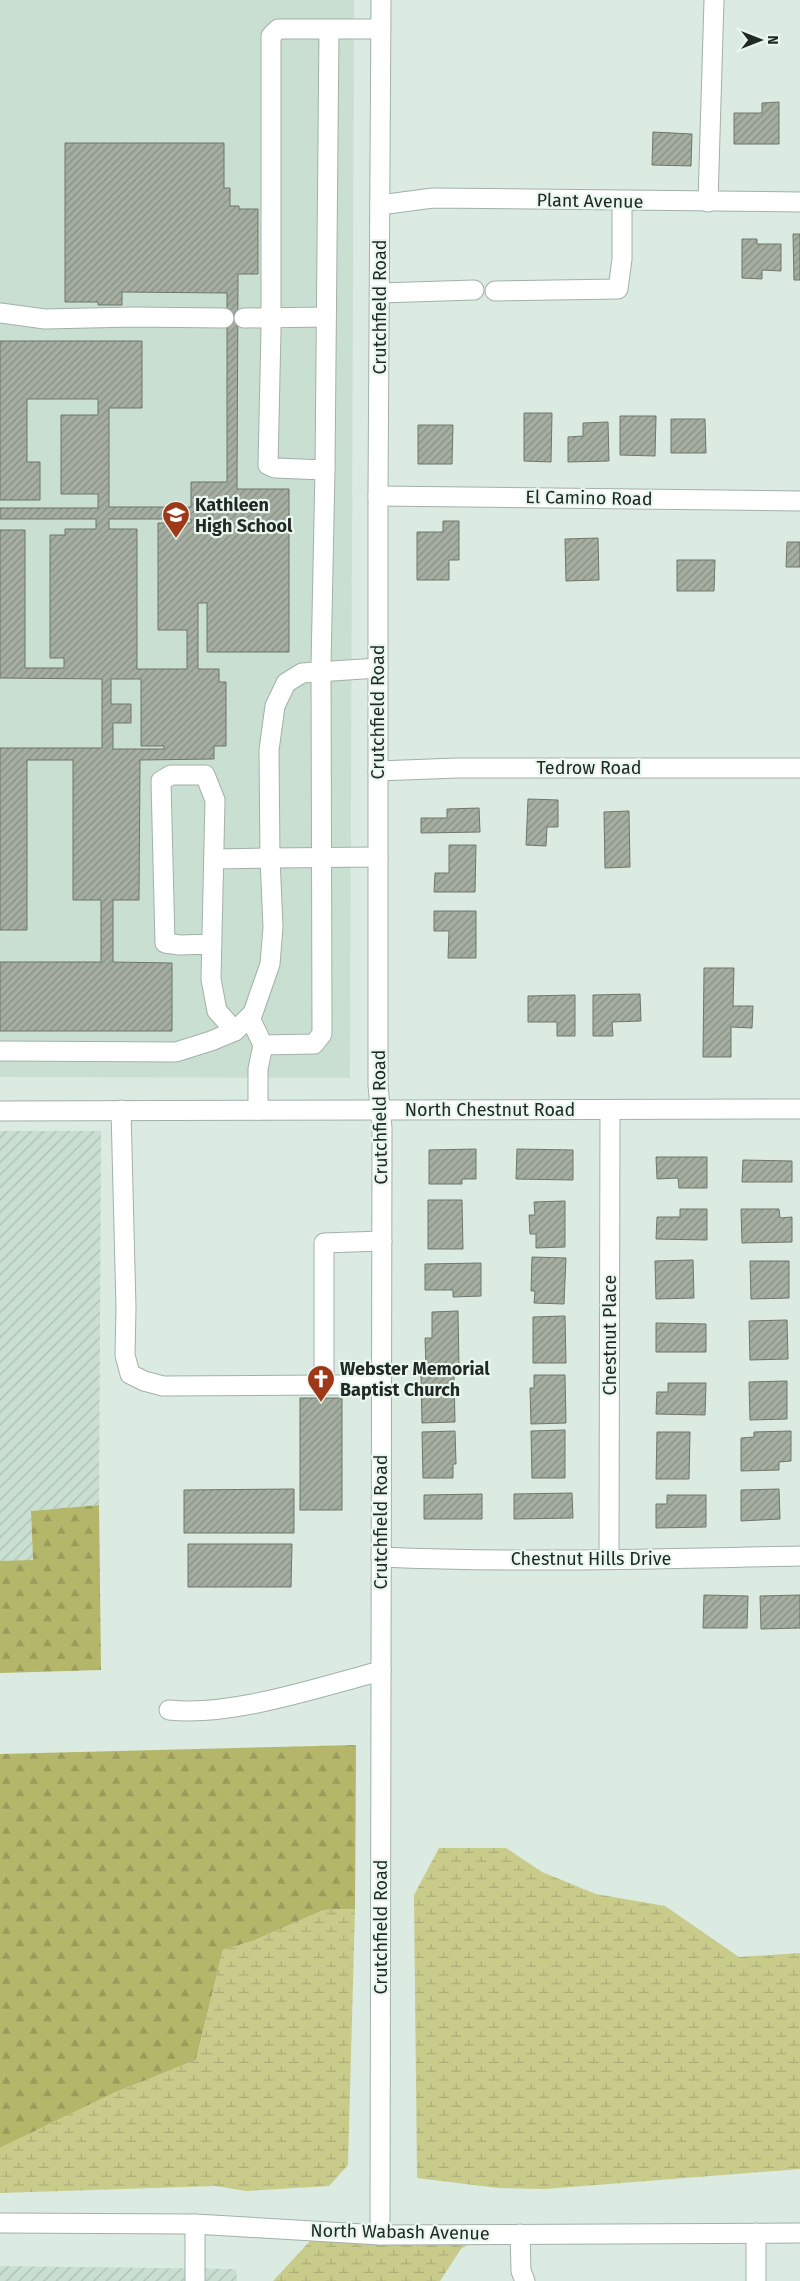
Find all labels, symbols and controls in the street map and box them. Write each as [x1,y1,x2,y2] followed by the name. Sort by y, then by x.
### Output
[735,15,785,65] north arrow
[764,35,781,45] text: N
[536,189,644,213] street label: Plant Avenue
[369,240,391,375] street label: Crutchfield Road
[525,486,653,510] street label: El Camino Road
[195,494,293,537] place label: Kathleen High School
[161,500,191,539] school or university icon: Kathleen High School
[367,645,389,780] street label: Crutchfield Road
[537,757,642,779] street label: Tedrow Road
[368,1049,392,1185] street label: Crutchfield Road
[405,1099,575,1121] street label: North Chestnut Road
[599,1275,621,1395] street label: Chestnut Place
[340,1358,490,1401] place label: Webster Memorial Baptist Church
[306,1364,336,1403] church icon: Webster Memorial Baptist Church
[370,1455,392,1590] street label: Crutchfield Road
[511,1548,671,1570] street label: Chestnut Hills Drive
[370,1860,392,1995] street label: Crutchfield Road
[310,2219,490,2245] street label: North Wabash Avenue

